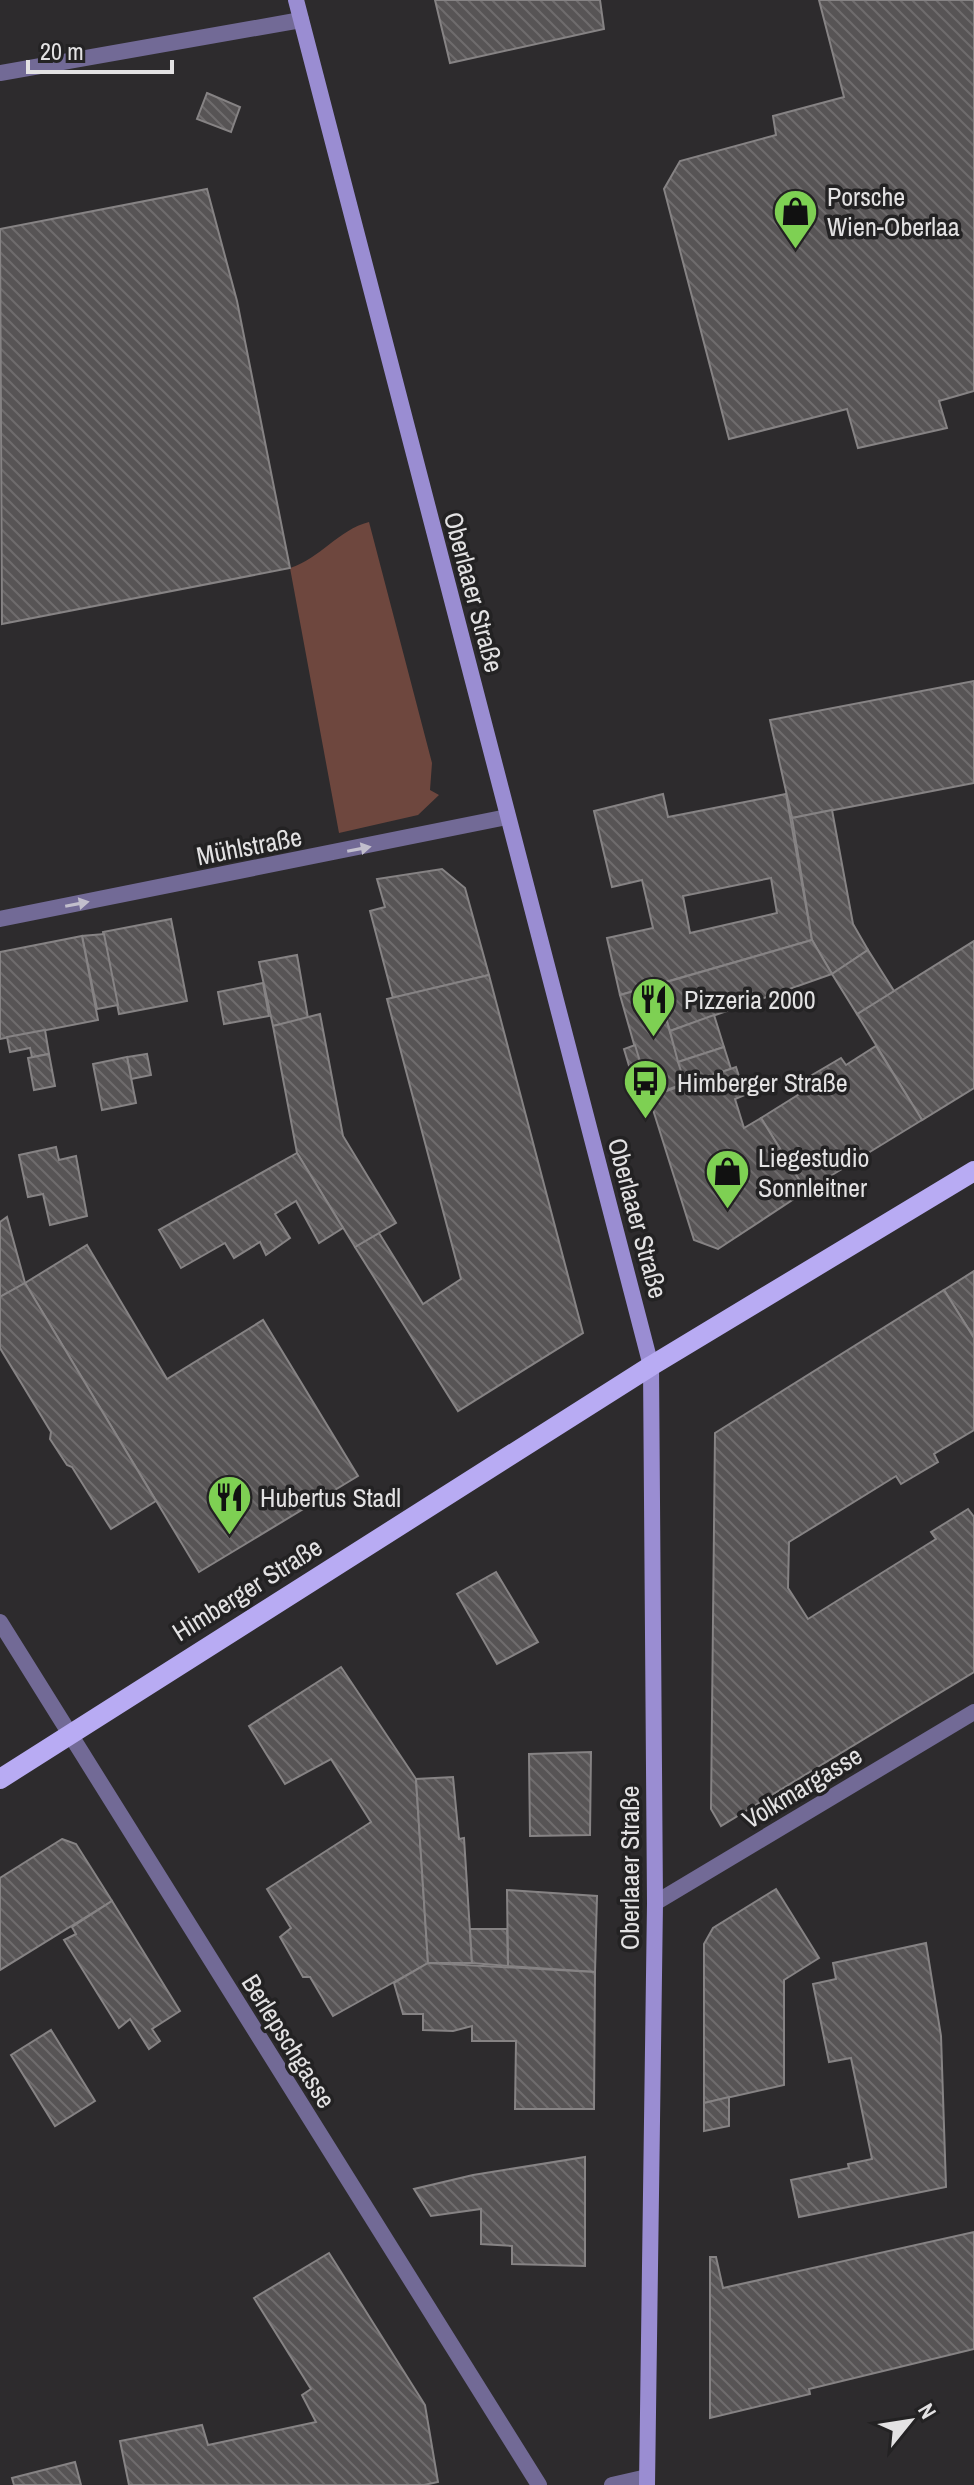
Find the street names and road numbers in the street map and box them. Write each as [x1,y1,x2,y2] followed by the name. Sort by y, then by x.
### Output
[436,508,512,676] street label: Oberlaaer Straße
[193,819,305,873] street label: Mühlstraße
[600,1134,676,1302] street label: Oberlaaer Straße
[165,1529,329,1649] street label: Himberger Straße
[736,1738,868,1836] street label: Volkmargasse
[612,1786,647,1950] street label: Oberlaaer Straße
[234,1967,344,2115] street label: Berlepschgasse

